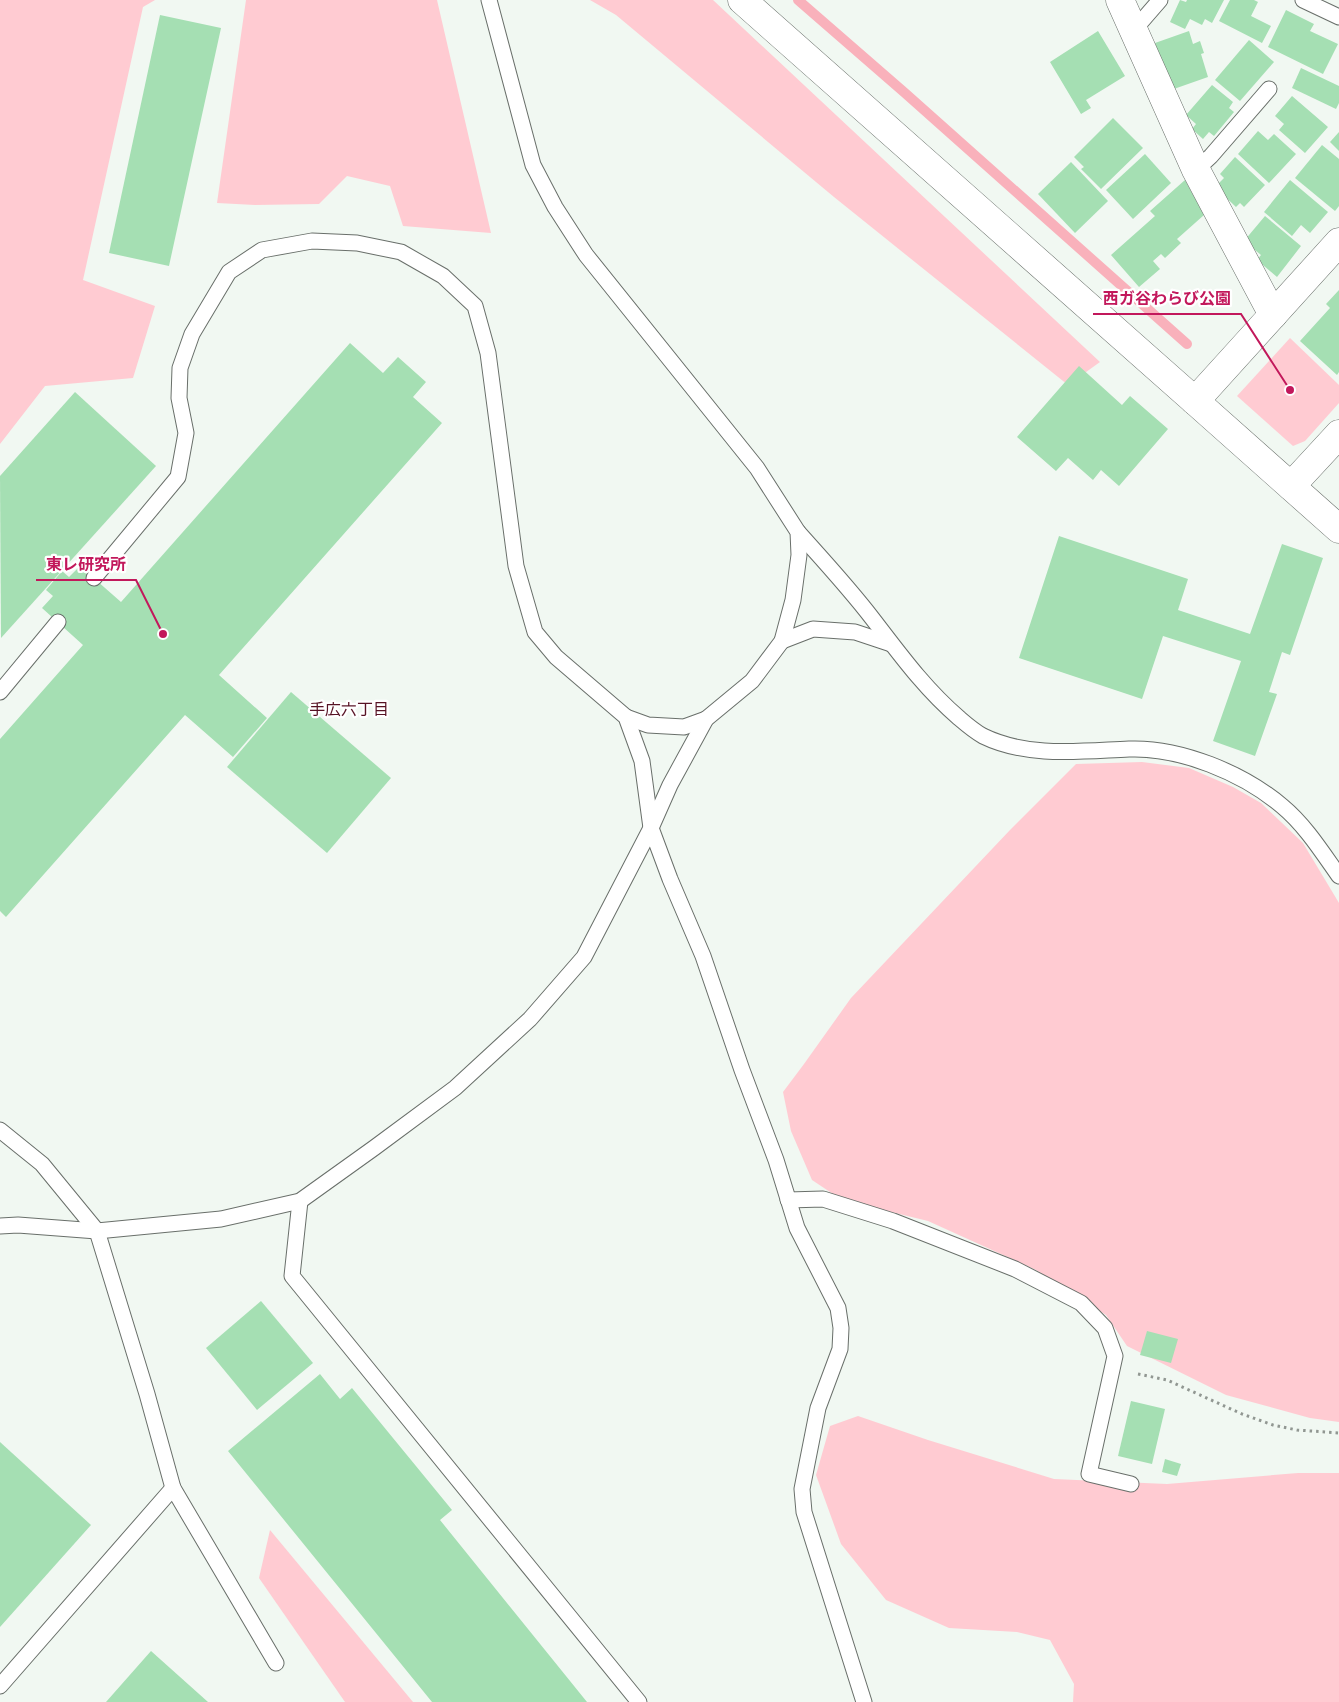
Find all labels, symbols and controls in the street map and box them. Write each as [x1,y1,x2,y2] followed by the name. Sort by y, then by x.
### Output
[1093,283,1241,314] callout: 西ガ谷わらび公園
[1103,288,1231,307] text: 西ガ谷わらび公園
[36,549,136,580] callout: 東レ研究所
[46,554,126,573] text: 東レ研究所
[309,699,389,718] district label: 手広六丁目

